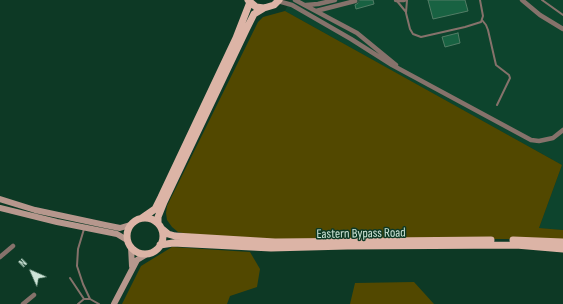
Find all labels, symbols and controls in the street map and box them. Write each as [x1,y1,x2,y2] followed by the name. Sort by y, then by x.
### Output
[316,225,406,243] street label: Eastern Bypass Road
[12,252,52,292] north arrow
[16,256,30,270] text: N

